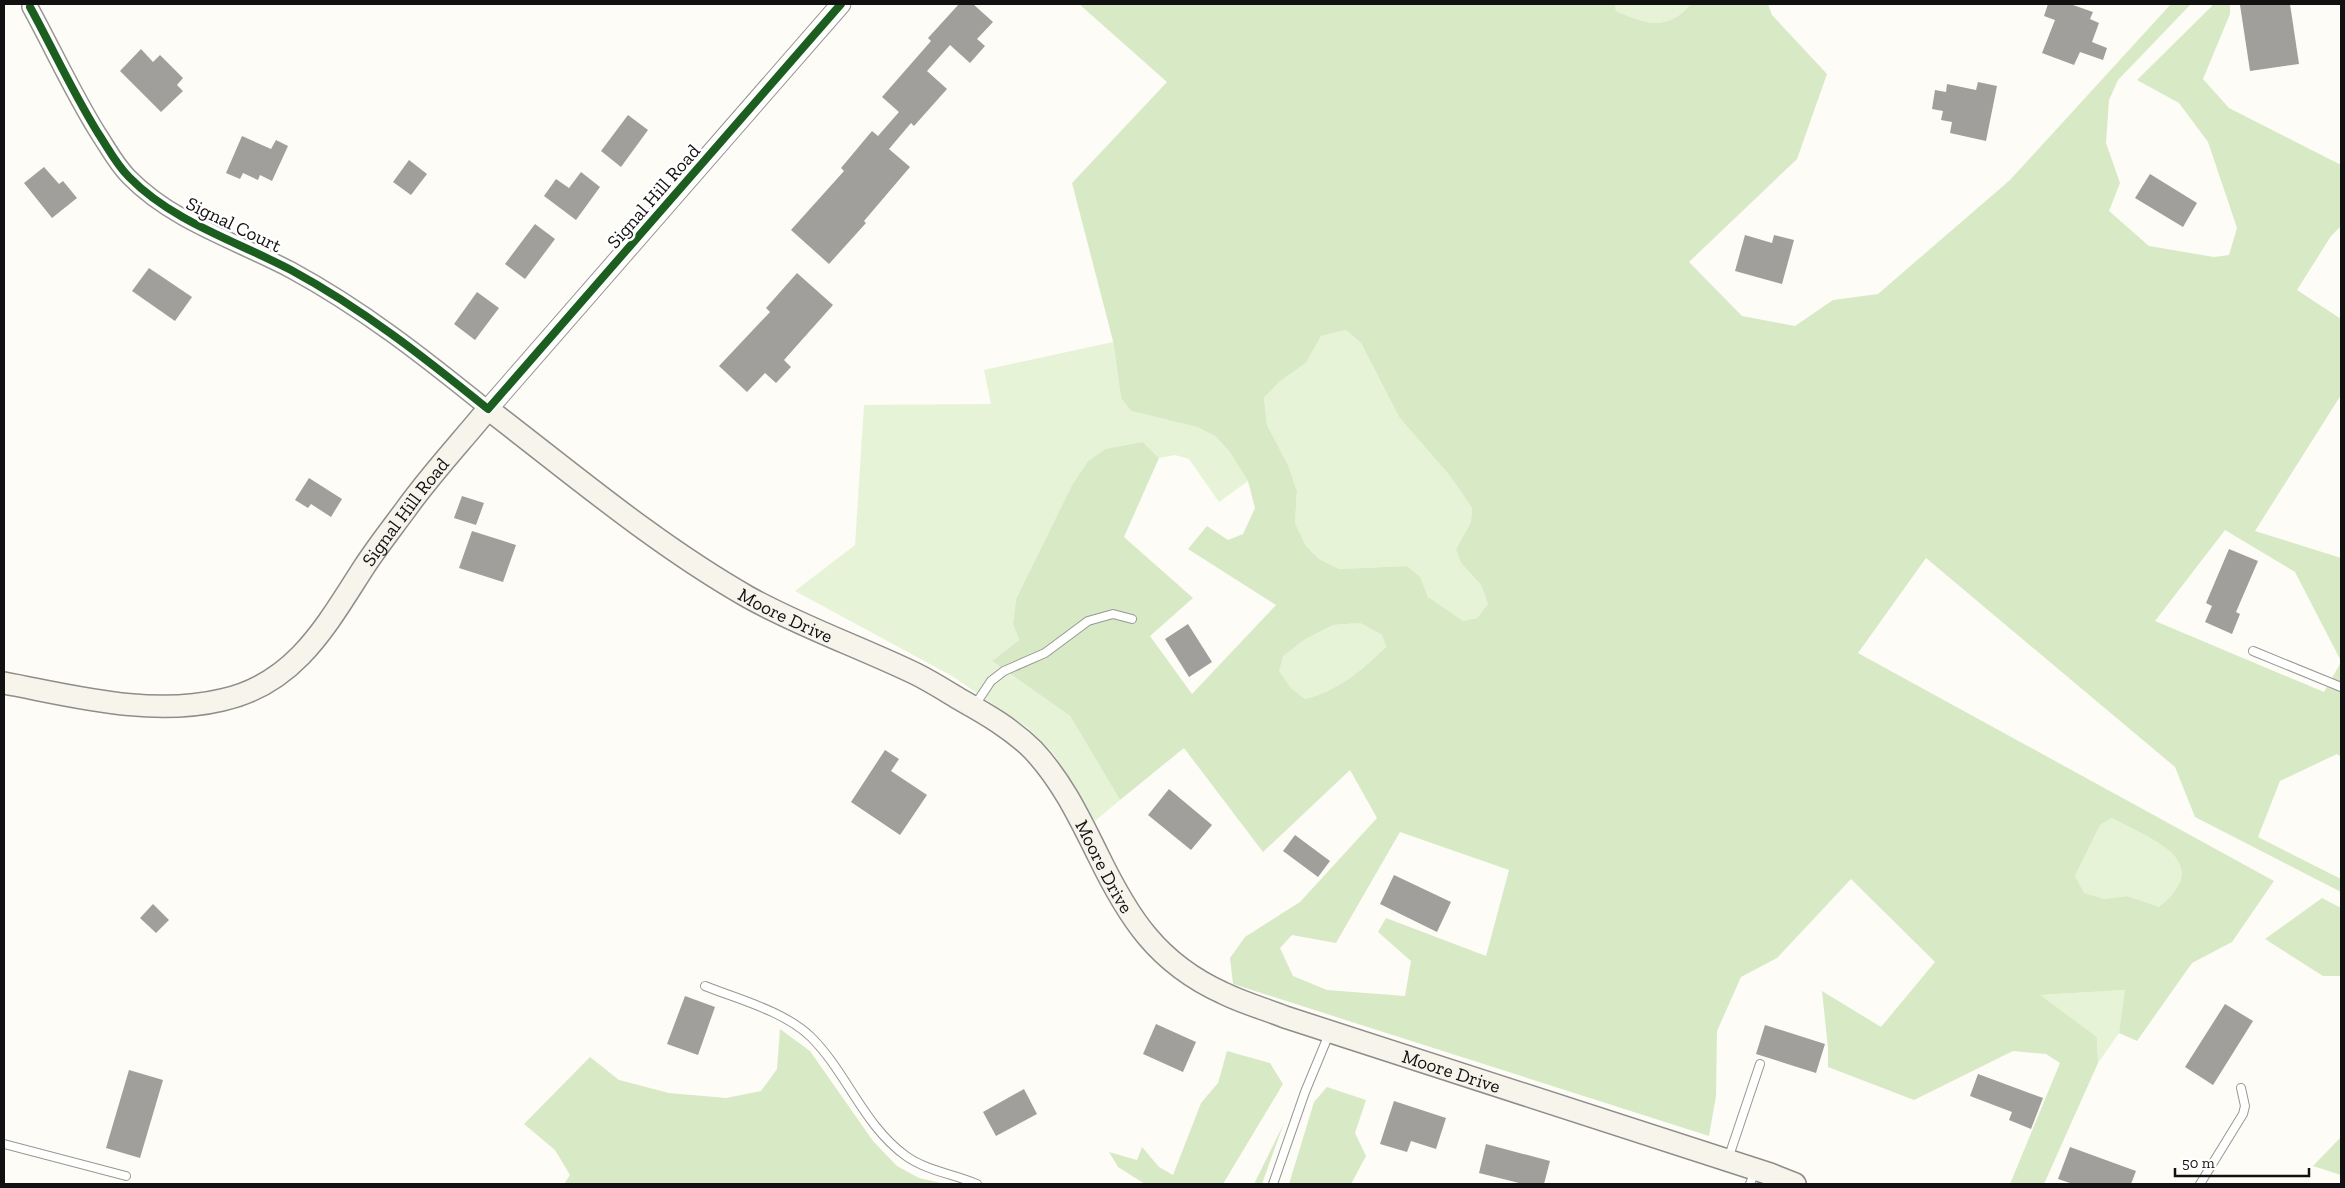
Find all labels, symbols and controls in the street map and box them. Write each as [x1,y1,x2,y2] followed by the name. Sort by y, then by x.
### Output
[602,139,705,253] street label: Signal Hill Road
[182,192,285,257] street label: Signal Court
[357,453,454,571] street label: Signal Hill Road
[734,583,836,648] street label: Moore Drive
[1070,816,1138,918] street label: Moore Drive
[1399,1045,1503,1098] street label: Moore Drive
[2175,1146,2309,1178] scale bar
[2182,1154,2215,1172] text: 50 m

